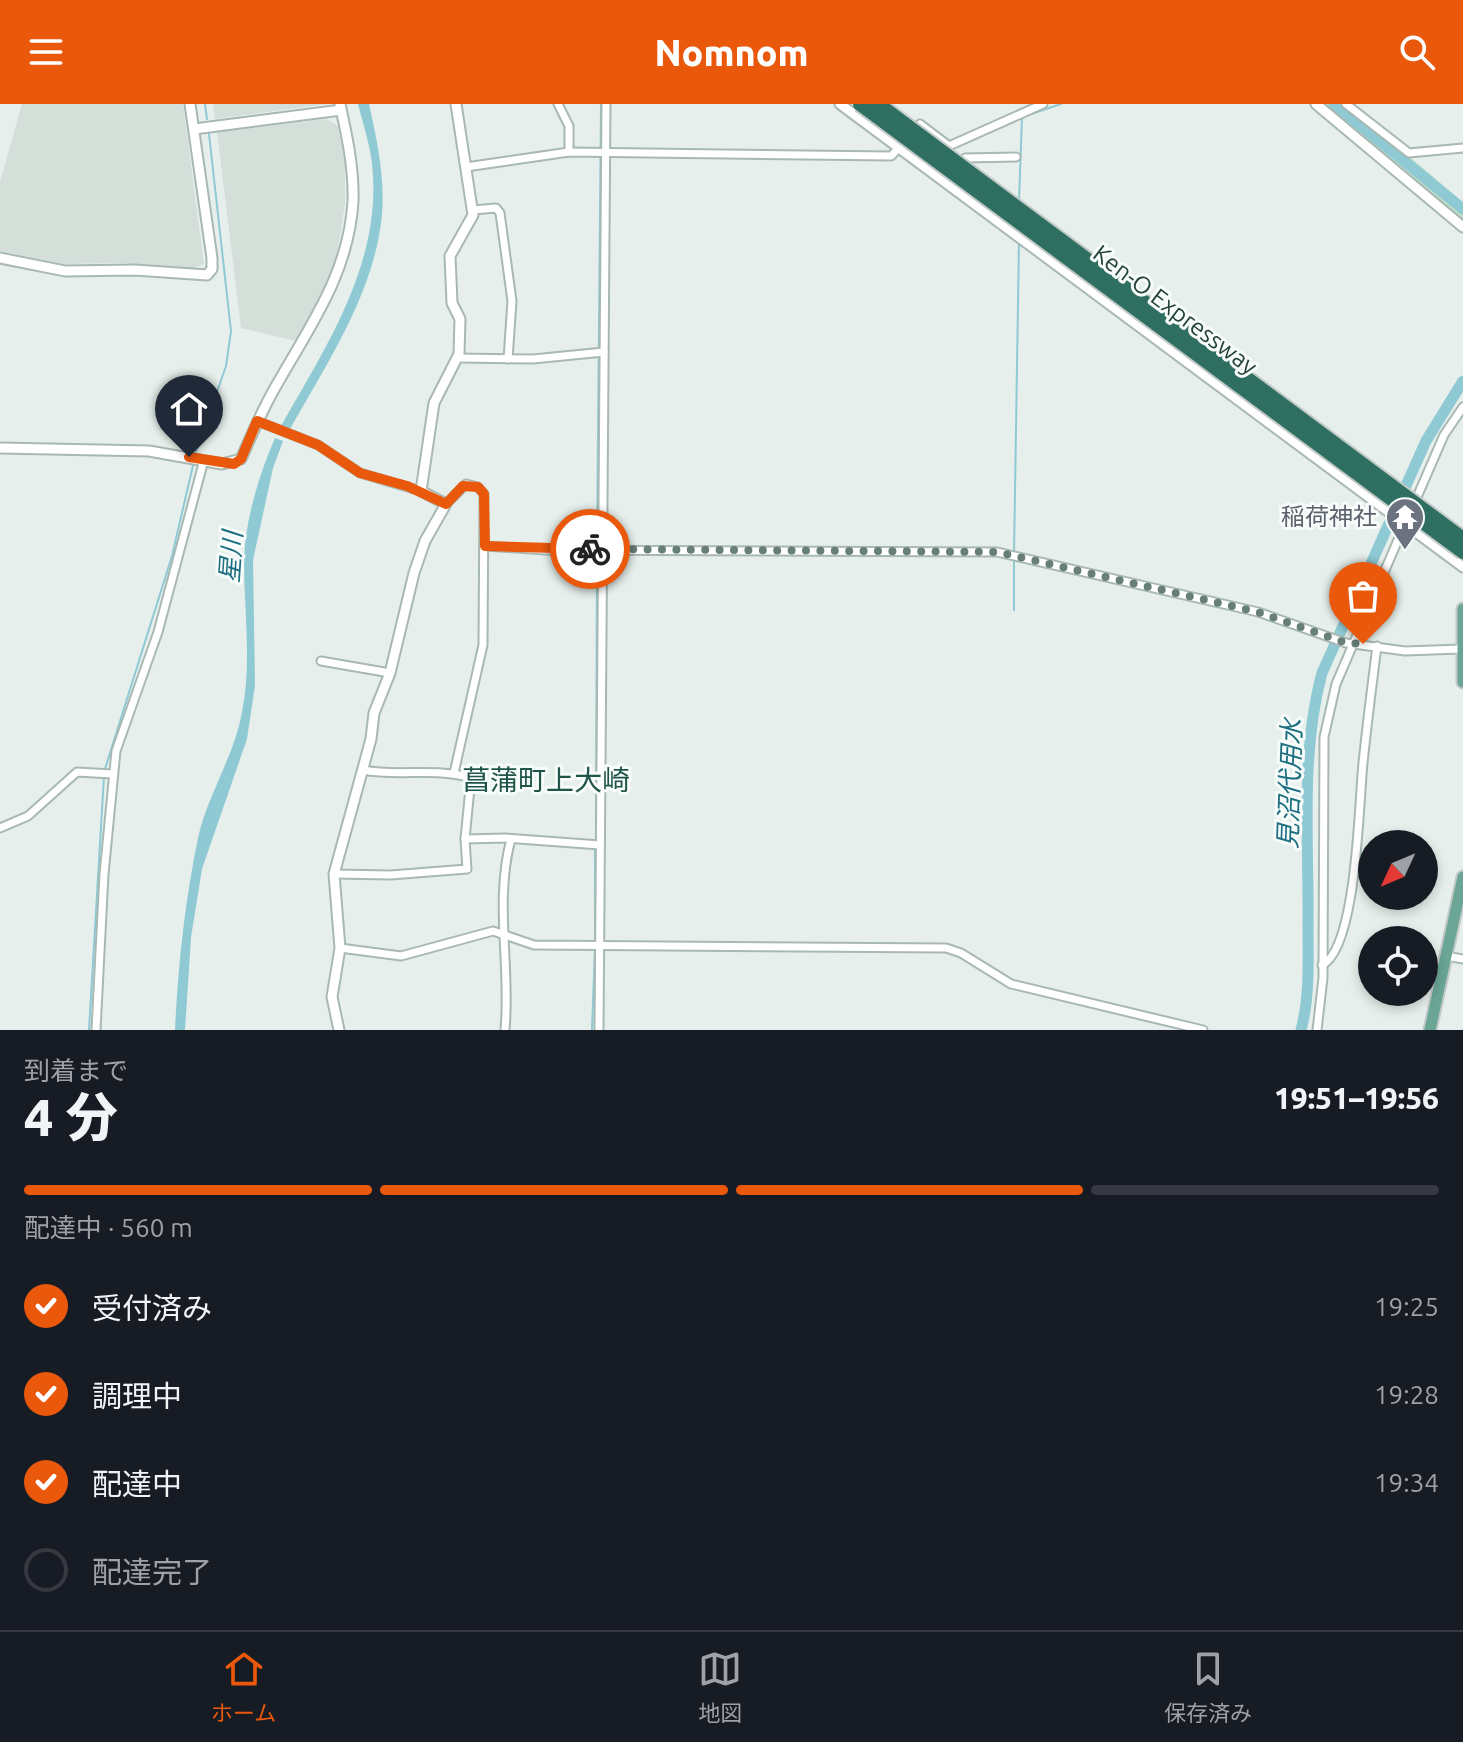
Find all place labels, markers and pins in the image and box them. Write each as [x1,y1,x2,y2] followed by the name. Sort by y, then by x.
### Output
[155,375,223,457] pin
[1384,496,1426,551] temple icon: 稲荷神社
[1281,503,1377,530] place label: 稲荷神社
[1329,562,1397,644] pin

